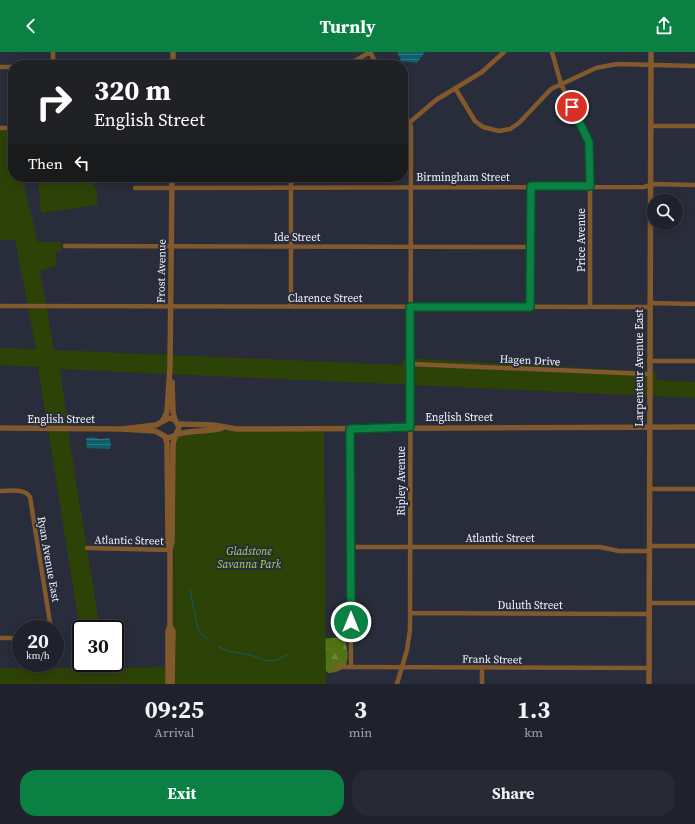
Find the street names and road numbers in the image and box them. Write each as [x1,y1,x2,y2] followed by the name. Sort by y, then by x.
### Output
[416,170,510,185] street label: Birmingham Street
[574,208,589,272] street label: Price Avenue
[274,230,321,245] street label: Ide Street
[153,239,170,303] street label: Frost Avenue
[288,291,363,306] street label: Clarence Street
[632,309,647,427] street label: Larpenteur Avenue East
[499,351,561,370] street label: Hagen Drive
[425,410,493,425] street label: English Street
[27,412,95,427] street label: English Street
[394,446,409,516] street label: Ripley Avenue
[34,515,63,603] street label: Ryan Avenue East
[465,531,535,546] street label: Atlantic Street
[94,532,164,549] street label: Atlantic Street
[498,598,563,613] street label: Duluth Street
[462,651,522,668] street label: Frank Street

